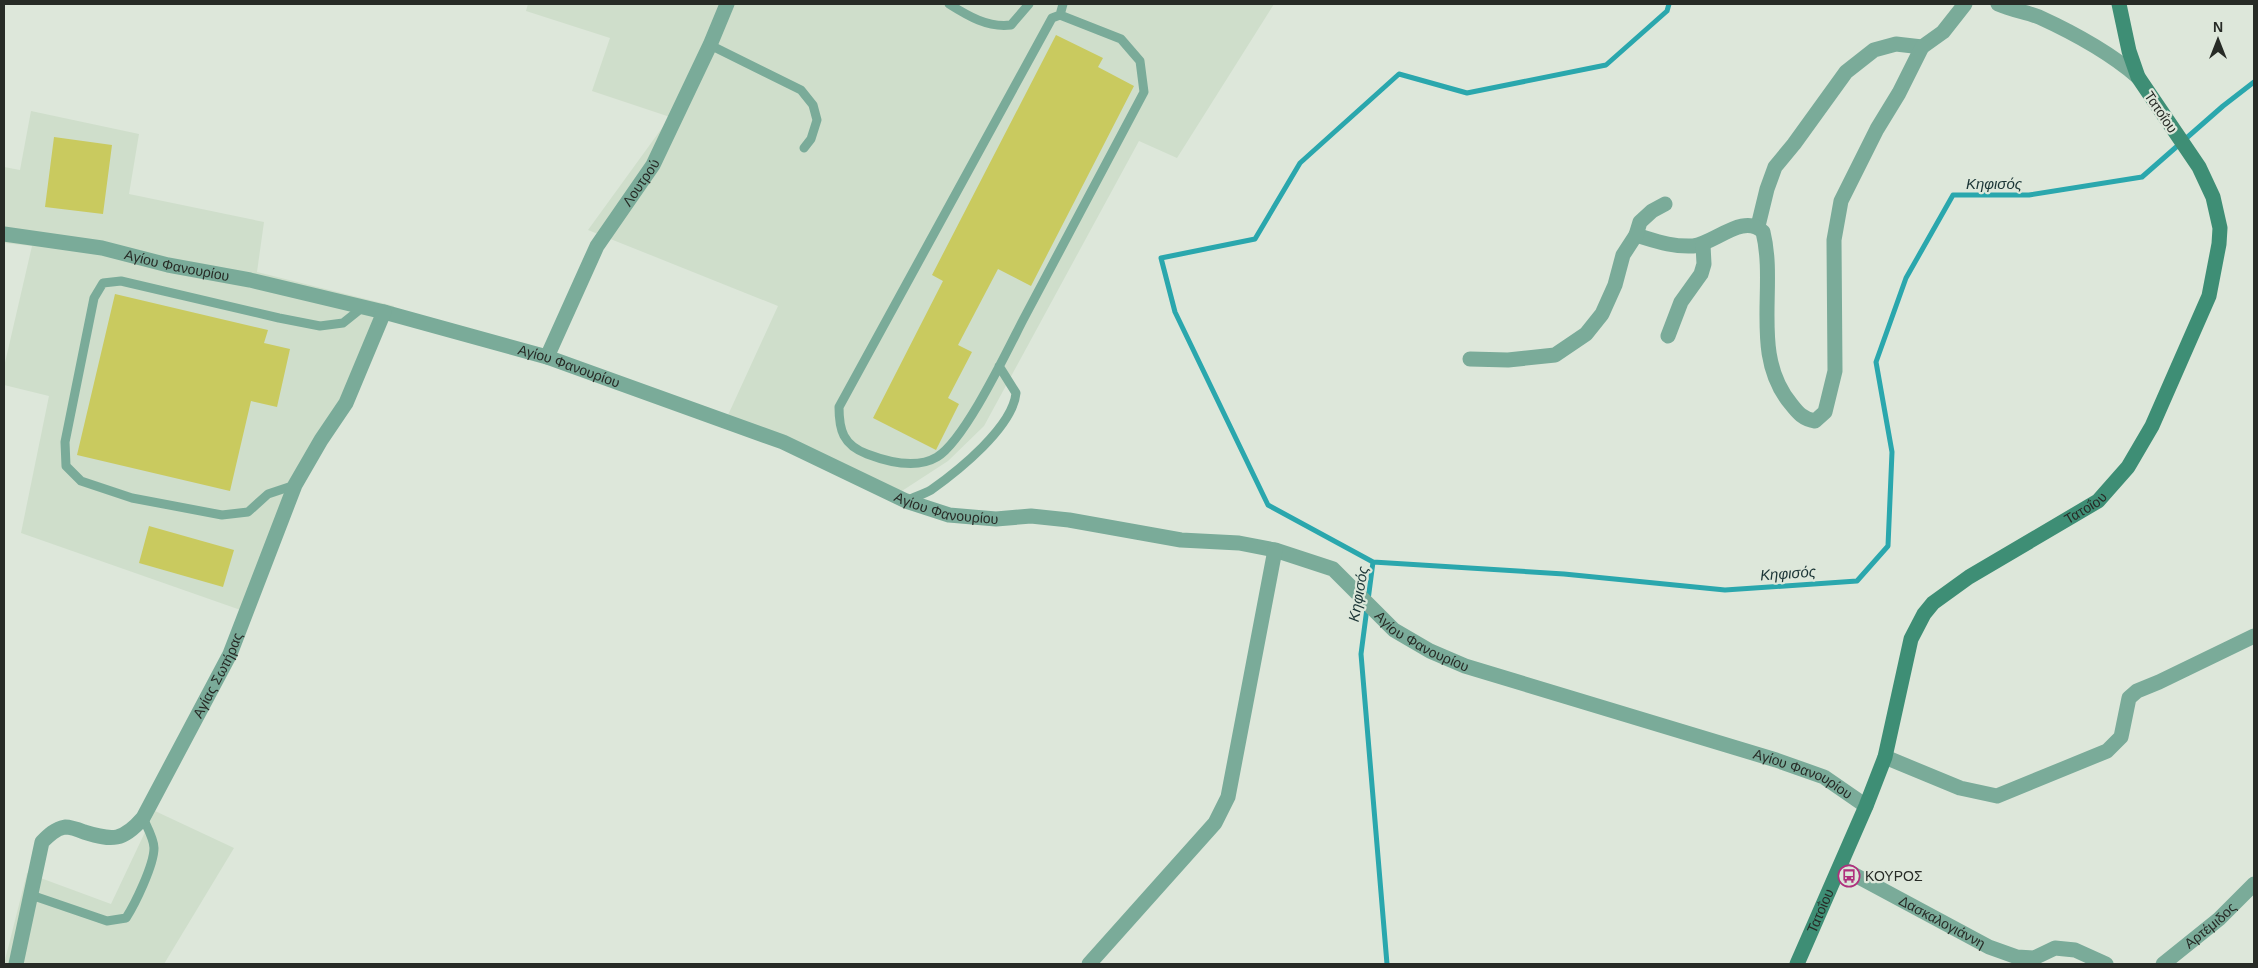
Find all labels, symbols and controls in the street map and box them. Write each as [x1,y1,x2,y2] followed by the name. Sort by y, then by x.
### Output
[2193,15,2243,65] north arrow
[2213,19,2223,35] text: N
[2141,88,2181,136] street label: Τατοΐου
[619,156,663,209] street label: Λουτρού
[1966,175,2023,192] water label: Κηφισός
[123,246,231,284] street label: Αγίου Φανουρίου
[516,341,622,391] street label: Αγίου Φανουρίου
[892,489,999,527] street label: Αγίου Φανουρίου
[2061,489,2110,527] street label: Τατοΐου
[1759,563,1817,583] water label: Κηφισός
[1345,564,1371,623] water label: Κηφισός
[1372,608,1471,675] street label: Αγίου Φανουρίου
[190,630,246,721] street label: Αγίας Σωτήρας
[1751,746,1855,802] street label: Αγίου Φανουρίου
[1837,864,1861,888] bus stop icon: ΚΟΥΡΟΣ
[1865,868,1923,884] place label: ΚΟΥΡΟΣ
[1804,886,1837,936] street label: Τατοΐου
[1896,892,1988,952] street label: Δασκαλογιάννη
[2181,899,2239,952] street label: Αρτέμιδος

